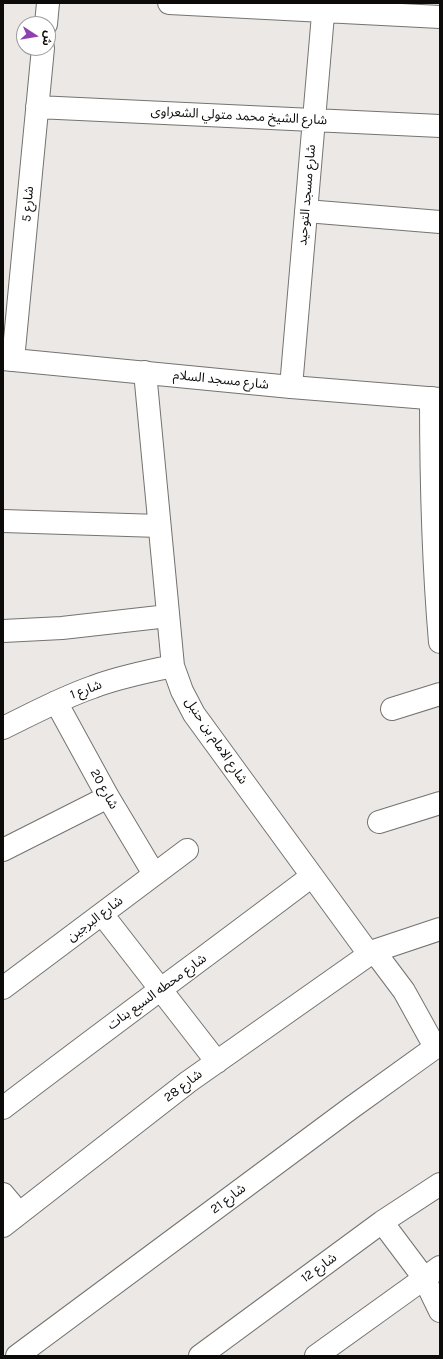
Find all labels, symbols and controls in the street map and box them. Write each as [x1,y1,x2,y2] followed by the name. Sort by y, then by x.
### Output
[16,16,56,56] north arrow
[39,30,55,47] text: ش
[150,104,328,128] street label: شارع الشيخ محمد متولي الشعراوى
[295,144,319,246] street label: شارع مسجد التوحيد
[19,186,37,222] street label: شارع 5
[172,367,270,393] street label: شارع مسجد السلام
[68,677,104,703] street label: شارع 1
[181,695,251,787] street label: شارع الامام بن حنبل
[87,766,121,812] street label: شارع 20
[64,893,126,945] street label: شارع البرجين
[104,951,210,1033] street label: شارع محطه السبع بنات
[161,1067,205,1105] street label: شارع 28
[207,1181,249,1217] street label: شارع 21
[298,1250,340,1286] street label: شارع 12

